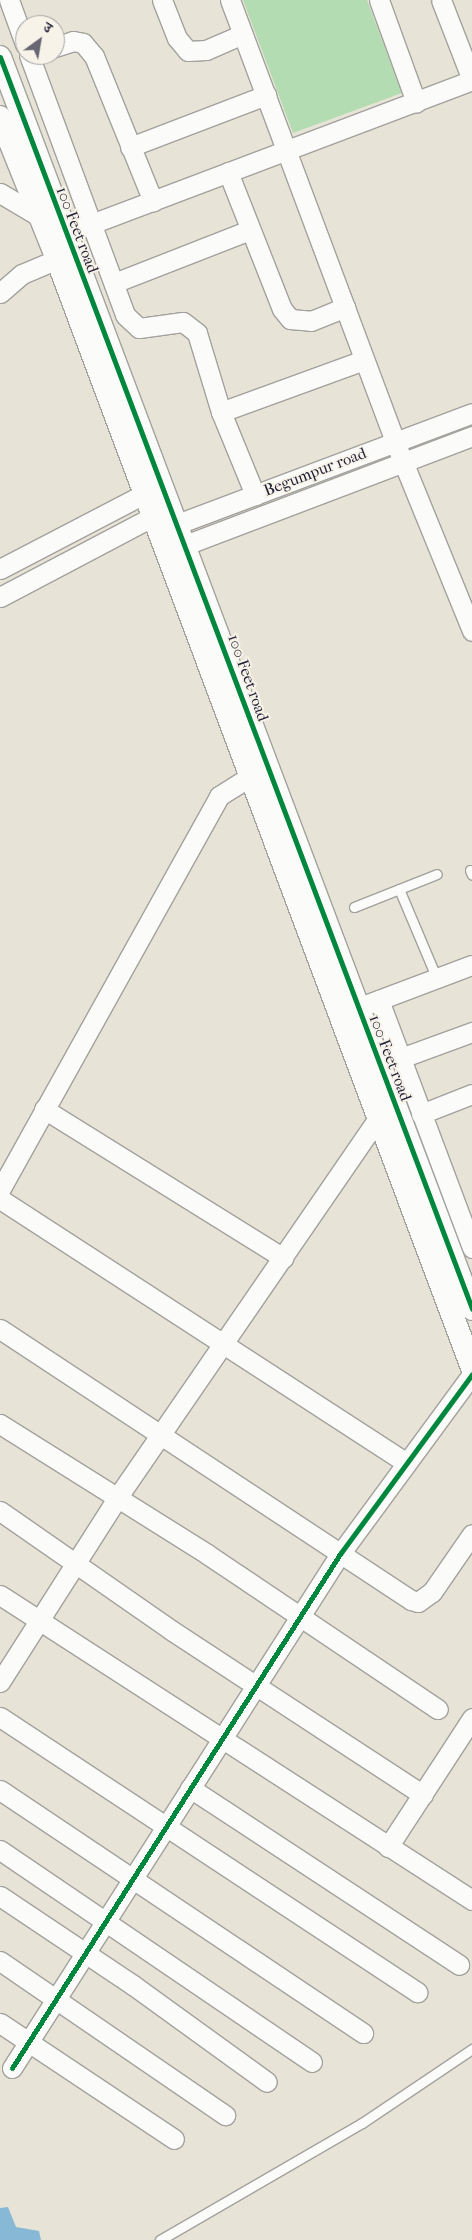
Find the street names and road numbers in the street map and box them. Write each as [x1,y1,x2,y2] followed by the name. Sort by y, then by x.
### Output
[52,184,102,276] street label: 100 Feet road
[261,444,369,500] street label: Begumpur road
[223,632,273,724] street label: 100 Feet road
[365,1012,415,1104] street label: 100 Feet road

